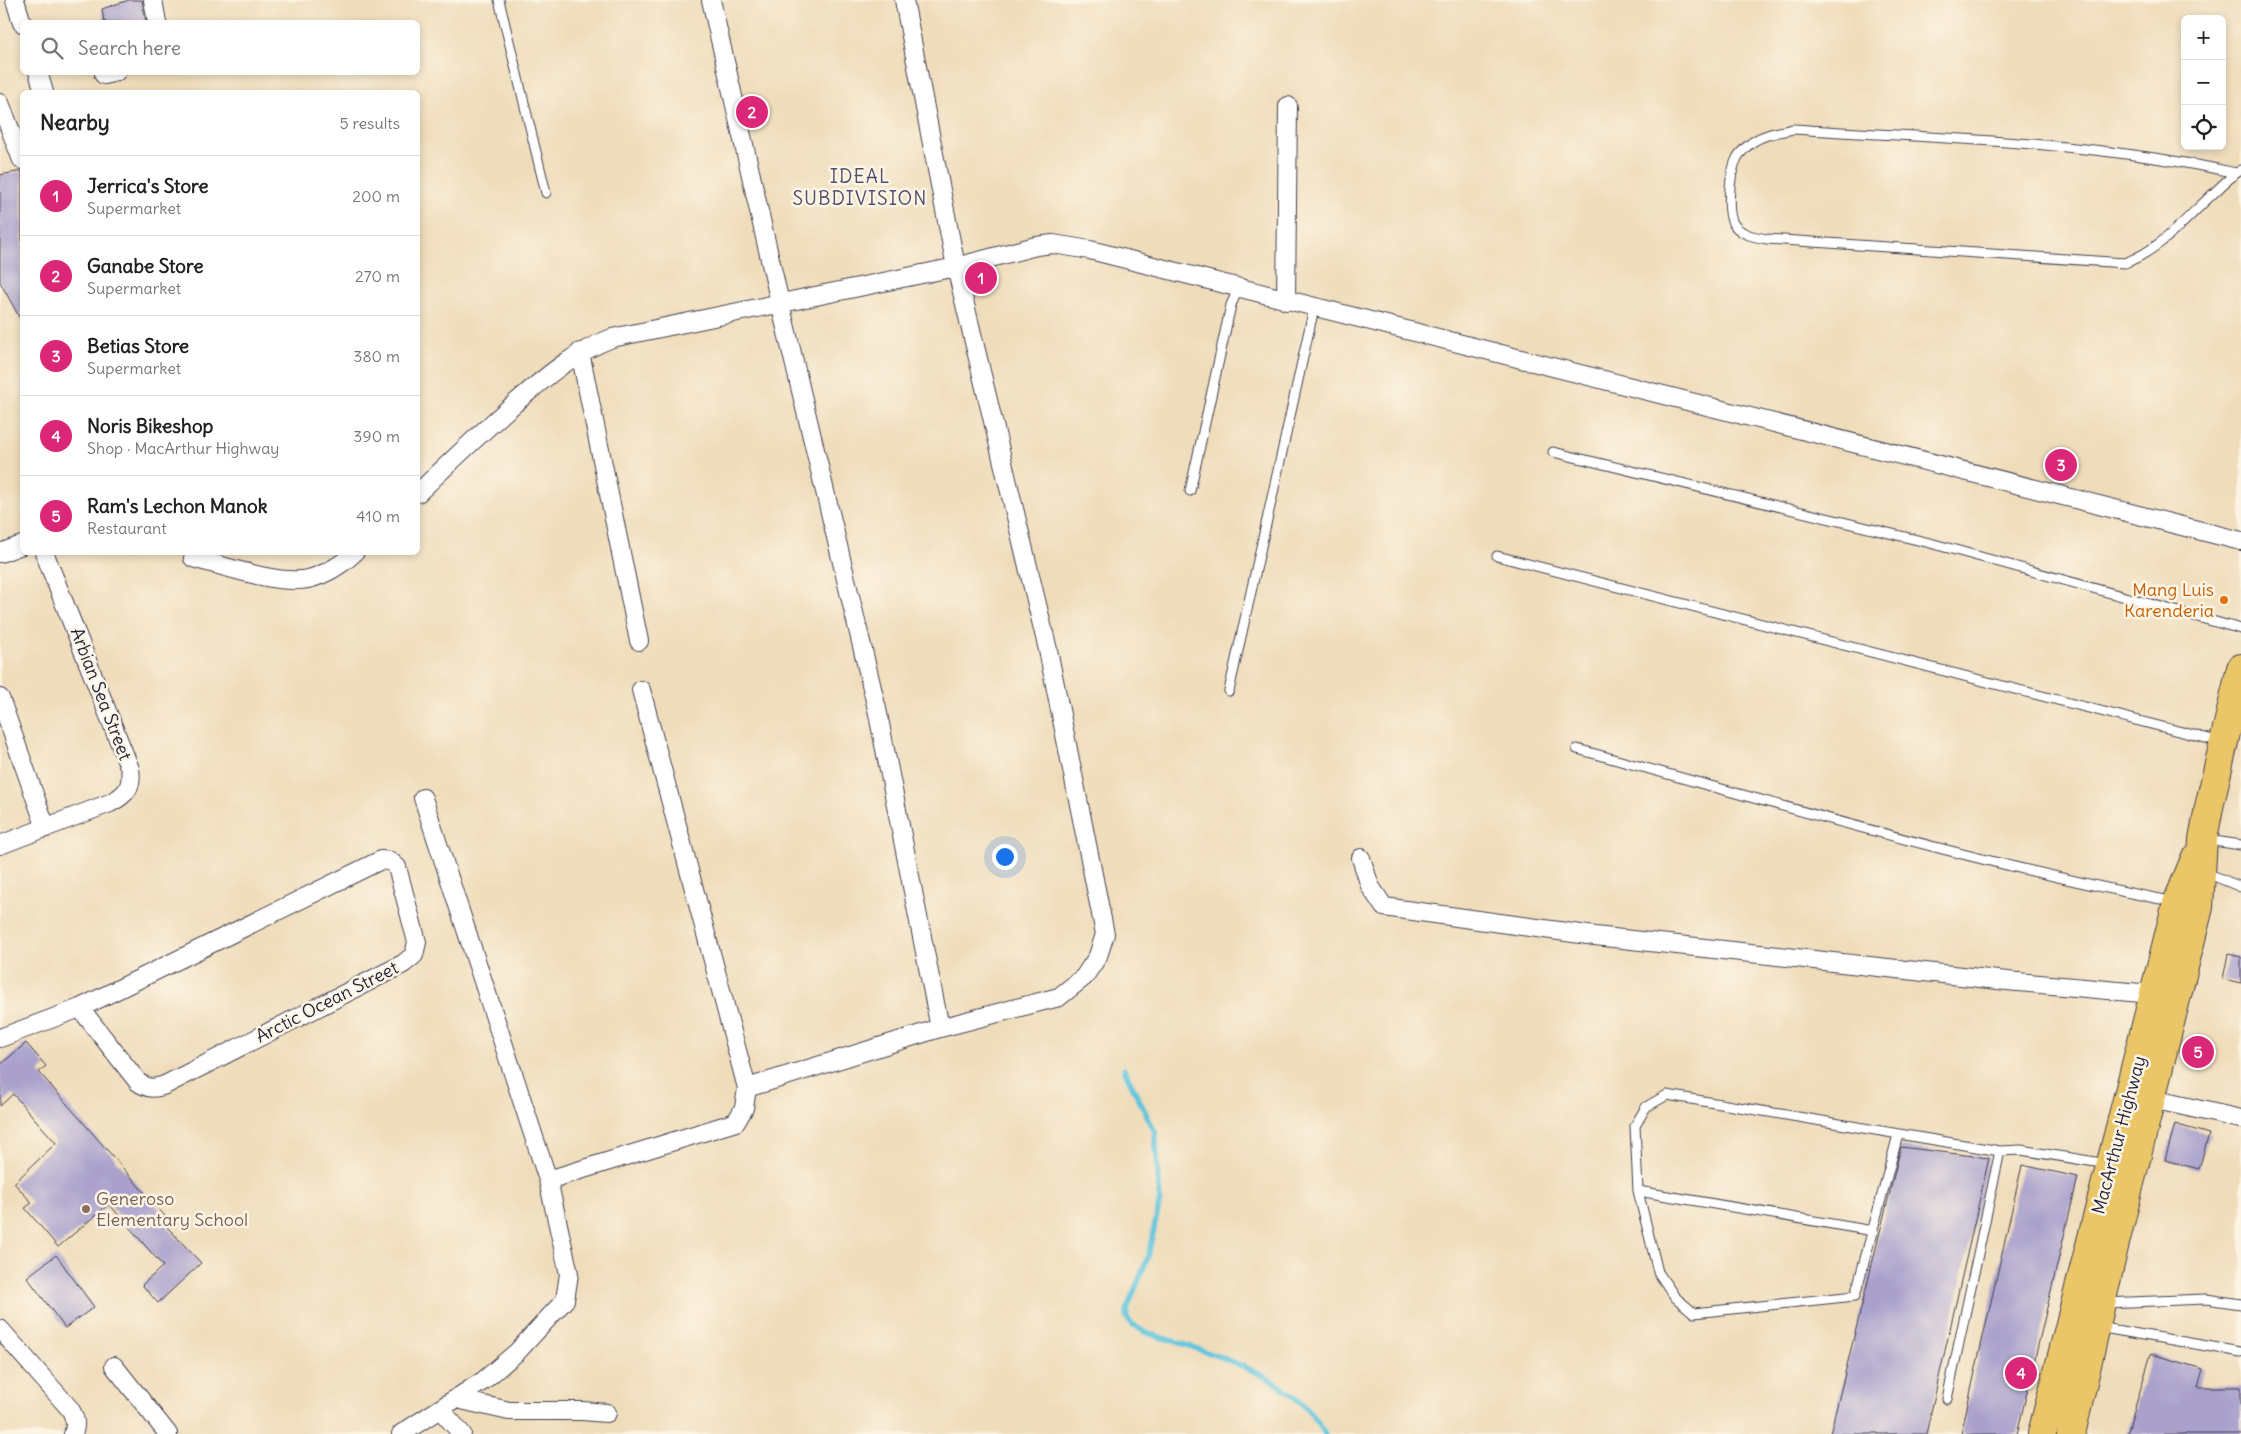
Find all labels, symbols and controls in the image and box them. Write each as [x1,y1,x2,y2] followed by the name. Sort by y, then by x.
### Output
[2181,15,2226,150] map controls
[2181,15,2226,60] button: +
[20,20,420,75] search box
[38,34,66,62] icon: search
[78,36,181,60] text: Search here
[2181,60,2226,105] button: −
[736,93,768,131] pin: 2
[2181,105,2226,150] button: locate
[40,109,110,136] text: Nearby
[339,113,400,133] text: 5 results
[793,164,927,210] district label: IDEAL SUBDIVISION
[87,174,209,198] text: Jerrica's Store
[53,186,59,206] text: 1
[352,186,400,206] text: 200 m
[87,198,181,218] text: Supermarket
[87,254,203,278] text: Ganabe Store
[965,259,997,297] pin: 1
[52,266,60,286] text: 2
[355,266,400,286] text: 270 m
[87,278,181,298] text: Supermarket
[87,334,189,358] text: Betias Store
[51,346,61,366] text: 3
[353,346,400,366] text: 380 m
[87,358,181,378] text: Supermarket
[87,414,213,438] text: Noris Bikeshop
[51,426,61,446] text: 4
[353,426,400,446] text: 390 m
[87,438,279,458] text: Shop · MacArthur Highway
[2045,446,2077,484] pin: 3
[87,494,267,518] text: Ram's Lechon Manok
[51,506,61,526] text: 5
[356,506,400,526] text: 410 m
[87,518,167,538] text: Restaurant
[2124,578,2214,622] place label: Mang Luis Karenderia
[2218,594,2230,606] marker: Mang Luis Karenderia
[66,624,137,763] street label: Arbian Sea Street
[992,844,1018,870] your location
[252,956,402,1047] street label: Arctic Ocean Street
[2182,1033,2214,1071] pin: 5
[2086,1053,2151,1217] street label: MacArthur Highway
[96,1187,248,1231] place label: Generoso Elementary School
[80,1203,92,1215] marker: Generoso Elementary School
[2005,1354,2037,1392] pin: 4

